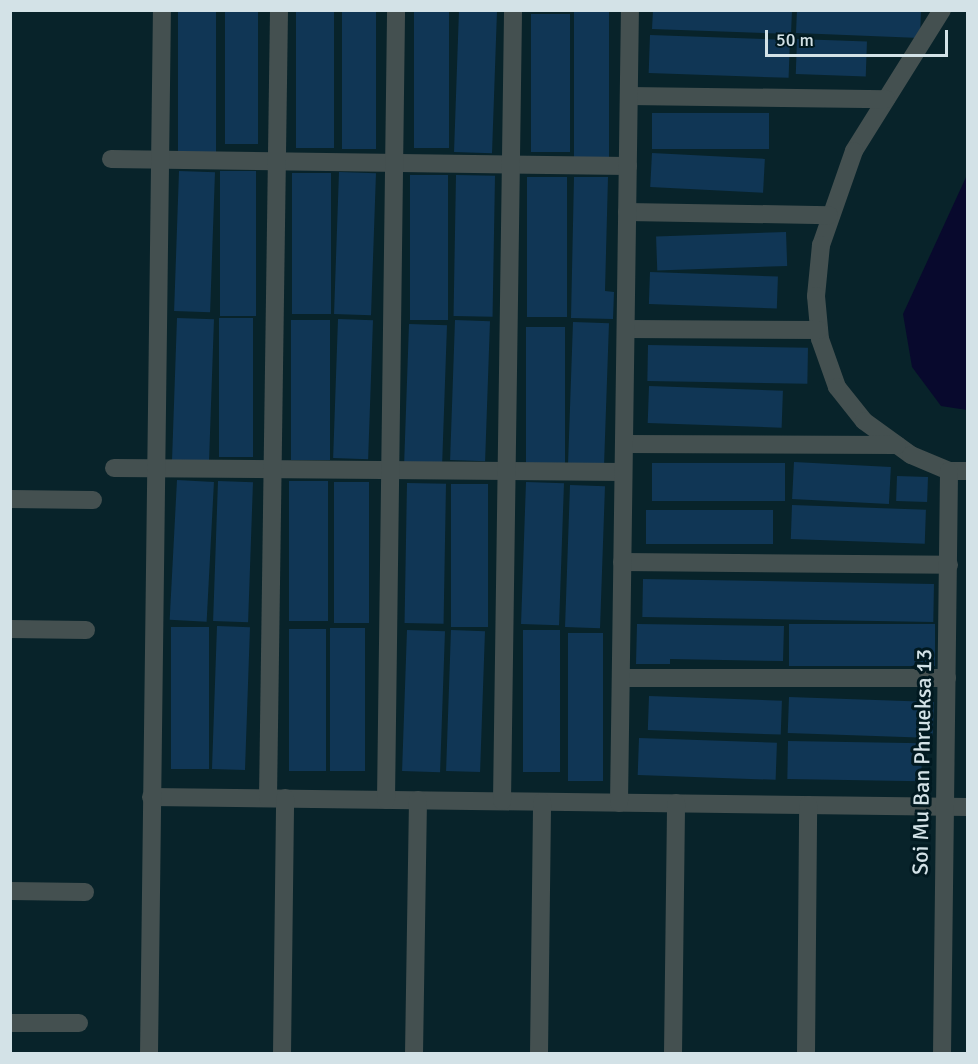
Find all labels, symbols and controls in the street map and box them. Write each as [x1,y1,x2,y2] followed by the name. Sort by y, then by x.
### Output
[768,18,951,56] scale bar
[776,29,814,51] text: 50 m
[907,649,937,875] street label: Soi Mu Ban Phrueksa 13

